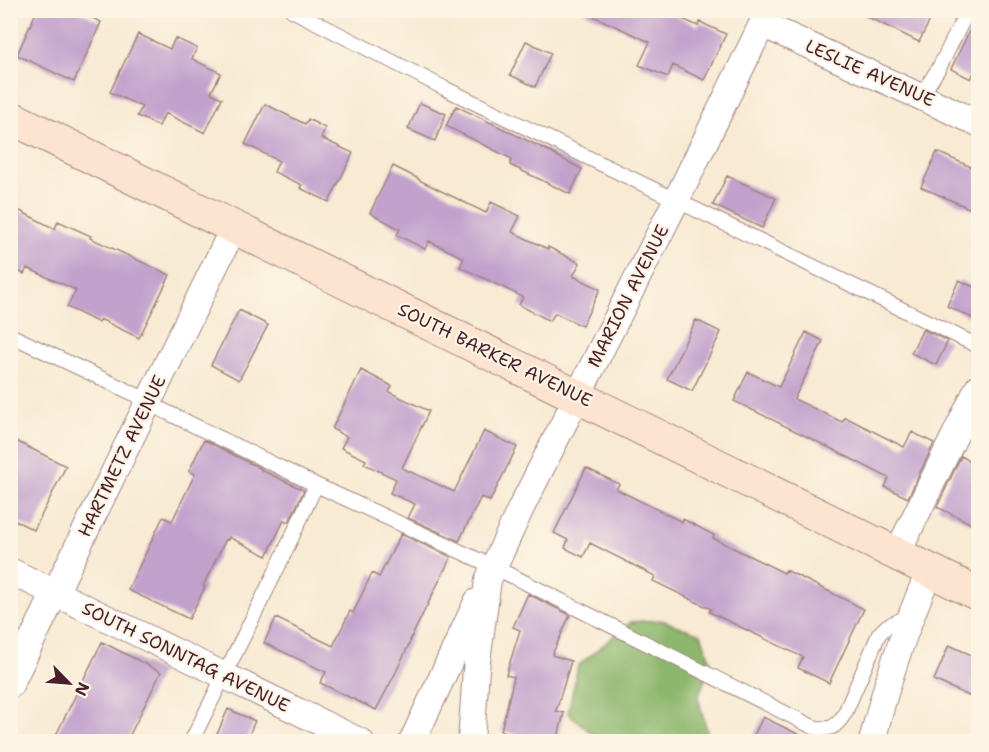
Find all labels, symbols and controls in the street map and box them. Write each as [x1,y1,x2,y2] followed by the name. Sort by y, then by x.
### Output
[802,34,938,112] street label: LESLIE AVENUE
[582,220,674,372] street label: MARION AVENUE
[394,297,596,413] street label: SOUTH BARKER AVENUE
[72,371,172,541] street label: HARTMETZ AVENUE
[79,597,293,717] street label: SOUTH SONNTAG AVENUE
[39,653,99,713] north arrow

